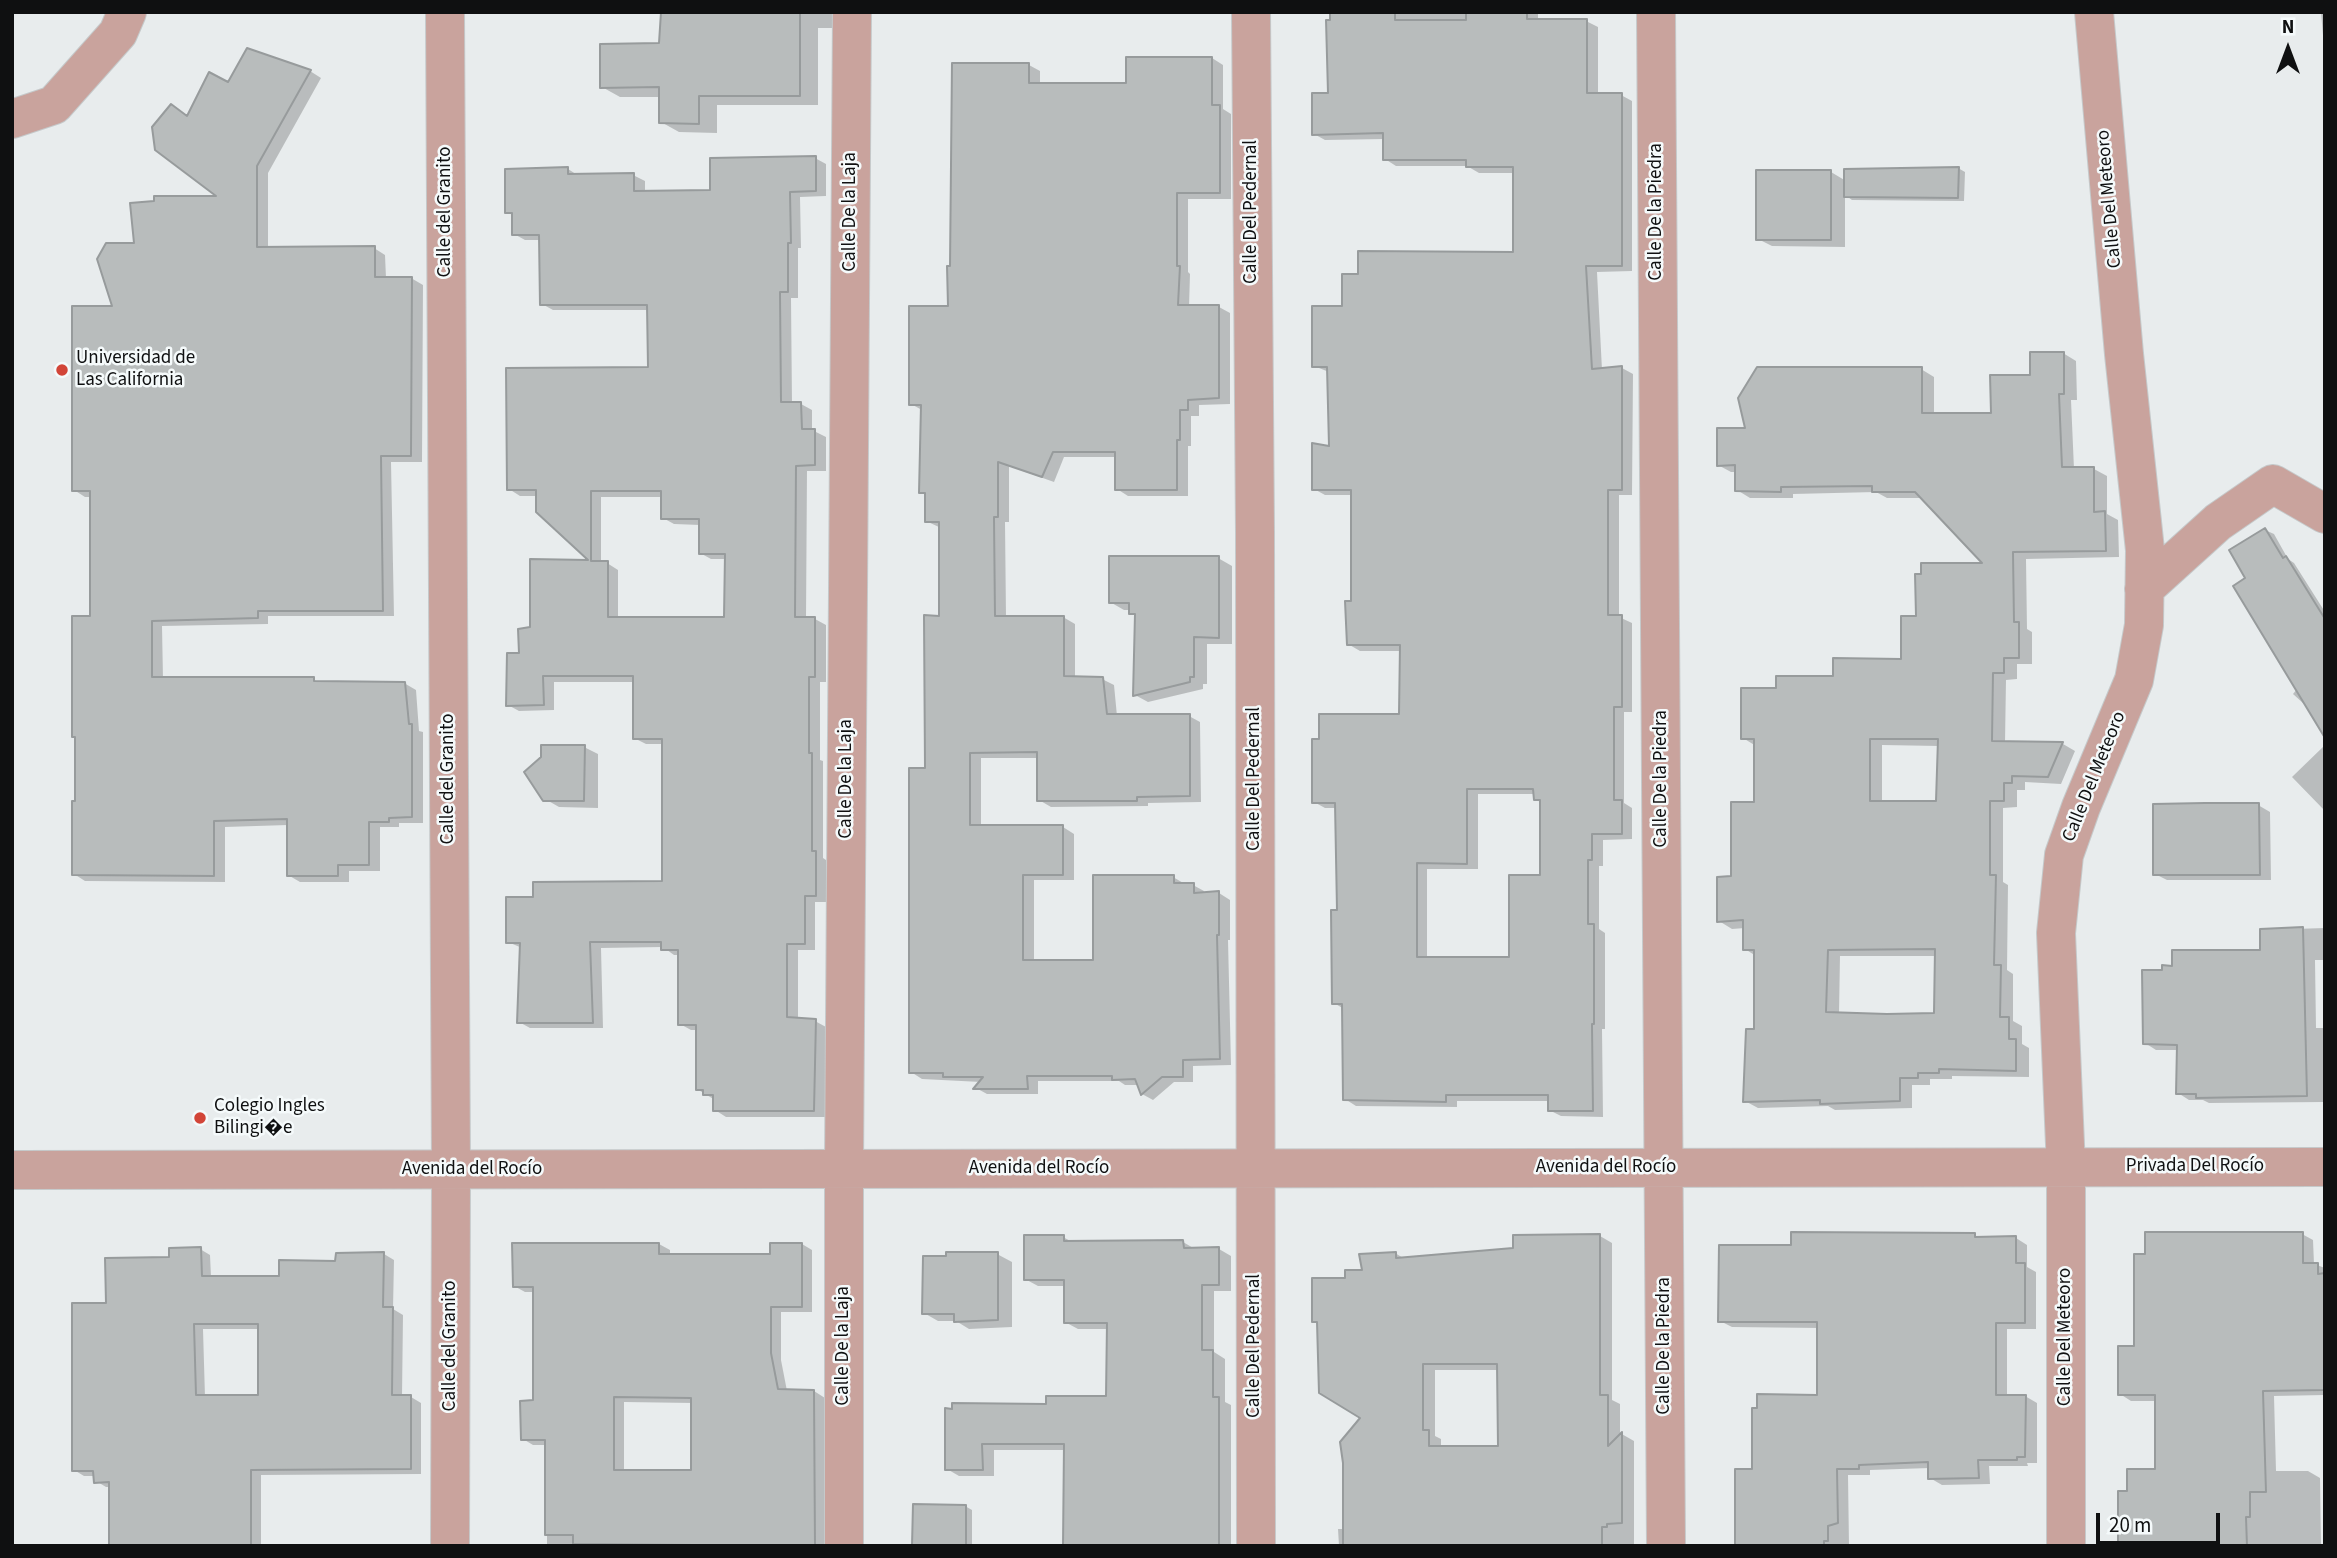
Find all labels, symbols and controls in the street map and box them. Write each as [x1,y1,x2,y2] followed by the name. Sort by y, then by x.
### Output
[2253,14,2323,84] north arrow
[2282,14,2294,41] text: N
[2093,129,2127,269] street label: Calle Del Meteoro
[1241,140,1263,284] street label: Calle Del Pedernal
[1646,143,1668,281] street label: Calle De la Piedra
[435,147,457,277] street label: Calle del Granito
[840,152,862,272] street label: Calle De la Laja
[76,348,195,392] place label: Universidad de Las California
[54,362,70,378] marker: Universidad de Las California
[1244,707,1266,851] street label: Calle Del Pedernal
[2058,708,2132,846] street label: Calle Del Meteoro
[1651,710,1673,848] street label: Calle De la Piedra
[438,714,460,844] street label: Calle del Granito
[836,719,858,839] street label: Calle De la Laja
[214,1096,325,1140] place label: Colegio Ingles Bilingi�e
[192,1110,208,1126] marker: Colegio Ingles Bilingi�e
[2126,1156,2264,1178] street label: Privada Del Rocío
[1536,1157,1676,1179] street label: Avenida del Rocío
[969,1158,1109,1180] street label: Avenida del Rocío
[402,1159,542,1181] street label: Avenida del Rocío
[2055,1268,2077,1406] street label: Calle Del Meteoro
[1244,1274,1266,1418] street label: Calle Del Pedernal
[1654,1277,1676,1415] street label: Calle De la Piedra
[440,1281,462,1411] street label: Calle del Granito
[833,1286,855,1406] street label: Calle De la Laja
[2099,1498,2223,1542] scale bar
[2109,1510,2151,1540] text: 20 m

